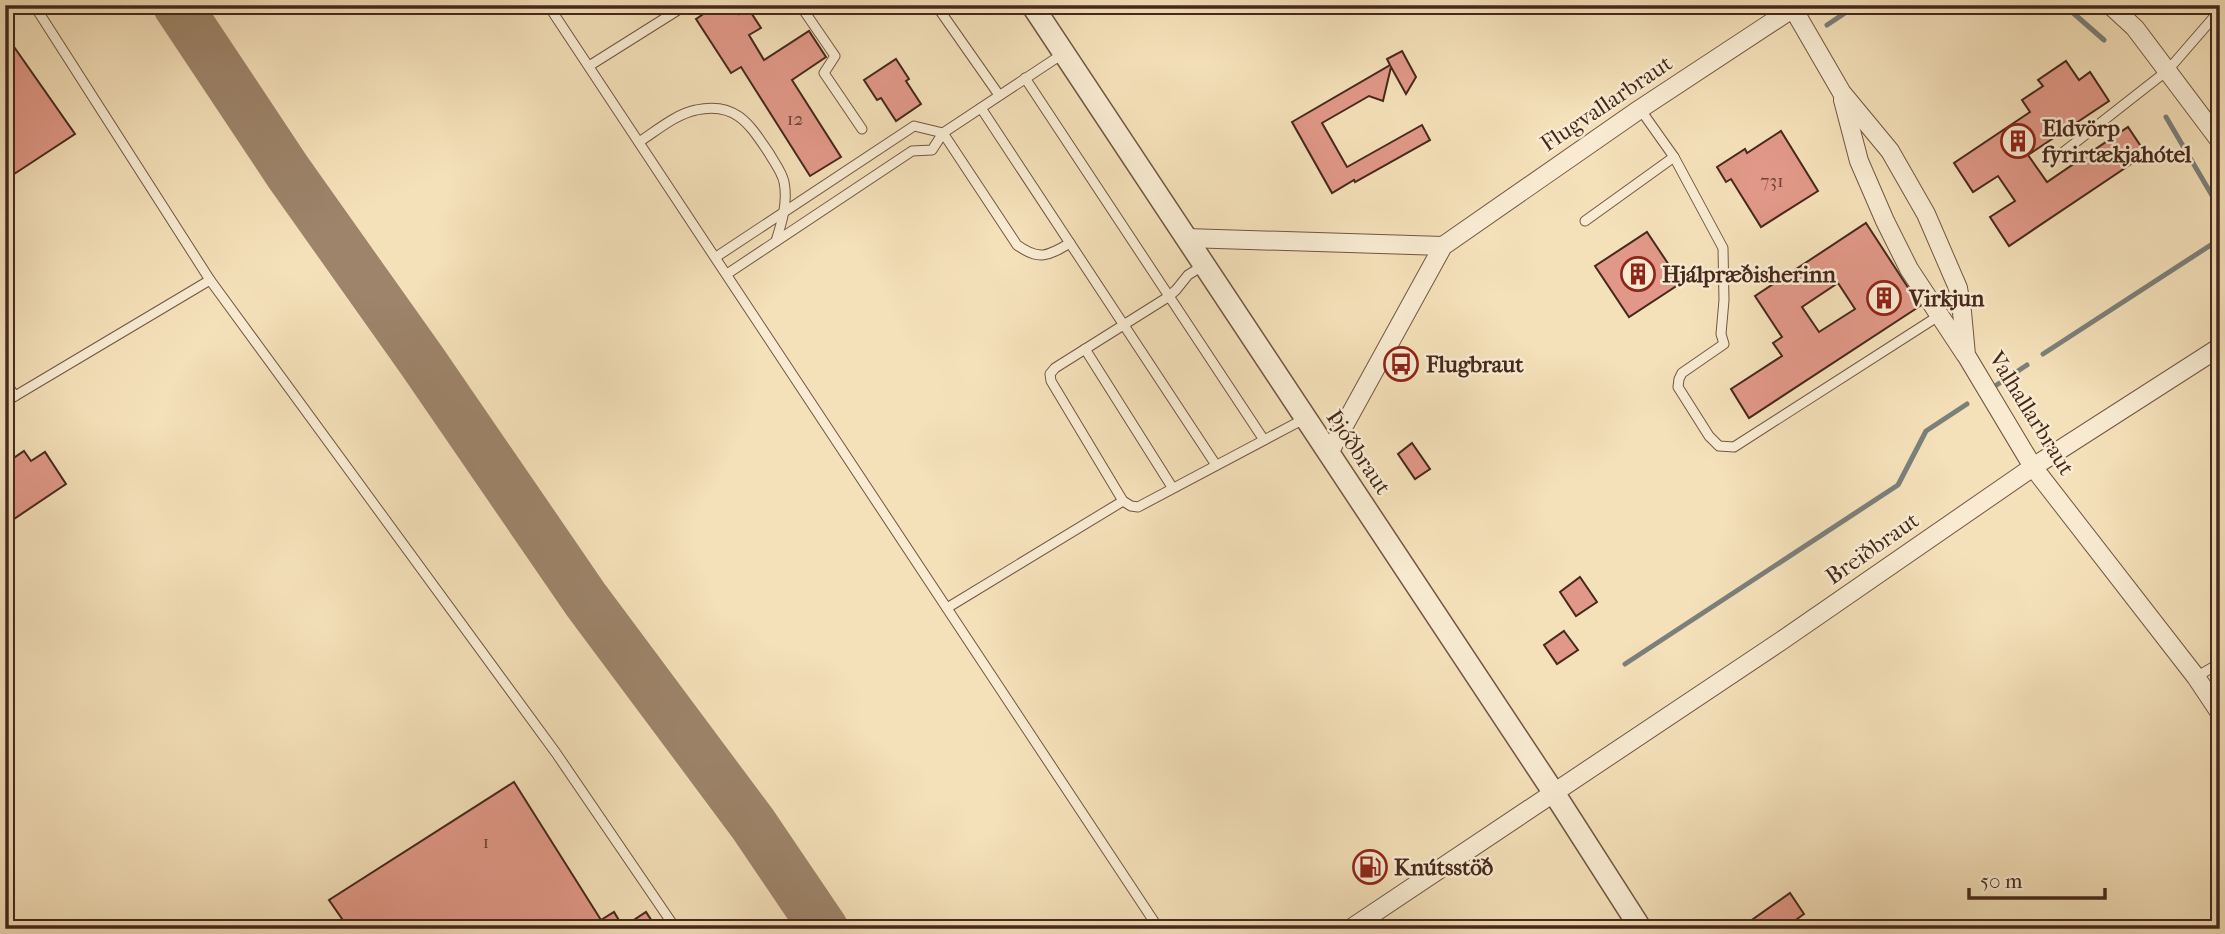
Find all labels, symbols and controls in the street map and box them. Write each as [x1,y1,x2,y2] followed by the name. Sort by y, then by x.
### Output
[1535,50,1677,157] street label: Flugvallarbraut
[787,108,804,130] house number: 12
[2041,115,2192,168] place label: Eldvörp fyrirtækjahótel
[1999,122,2037,160] building icon: Eldvörp fyrirtækjahótel
[1760,170,1784,192] house number: 731
[1619,255,1657,293] building icon: Hjálpræðisherinn
[1662,261,1836,288] place label: Hjálpræðisherinn
[1865,279,1903,317] building icon: Virkjun
[1908,285,1985,312] place label: Virkjun
[1382,345,1420,383] bus stop icon: Flugbraut
[1982,346,2080,480] street label: Valhallarbraut
[1425,351,1524,378] place label: Flugbraut
[1320,405,1397,500] street label: Þjóðbraut
[1821,507,1924,590] street label: Breiðbraut
[483,831,489,853] house number: 1
[1351,848,1389,886] fuel station icon: Knútsstöð
[1394,854,1494,881] place label: Knútsstöð
[1969,857,2106,901] scale bar
[1980,869,2023,893] text: 50 m

